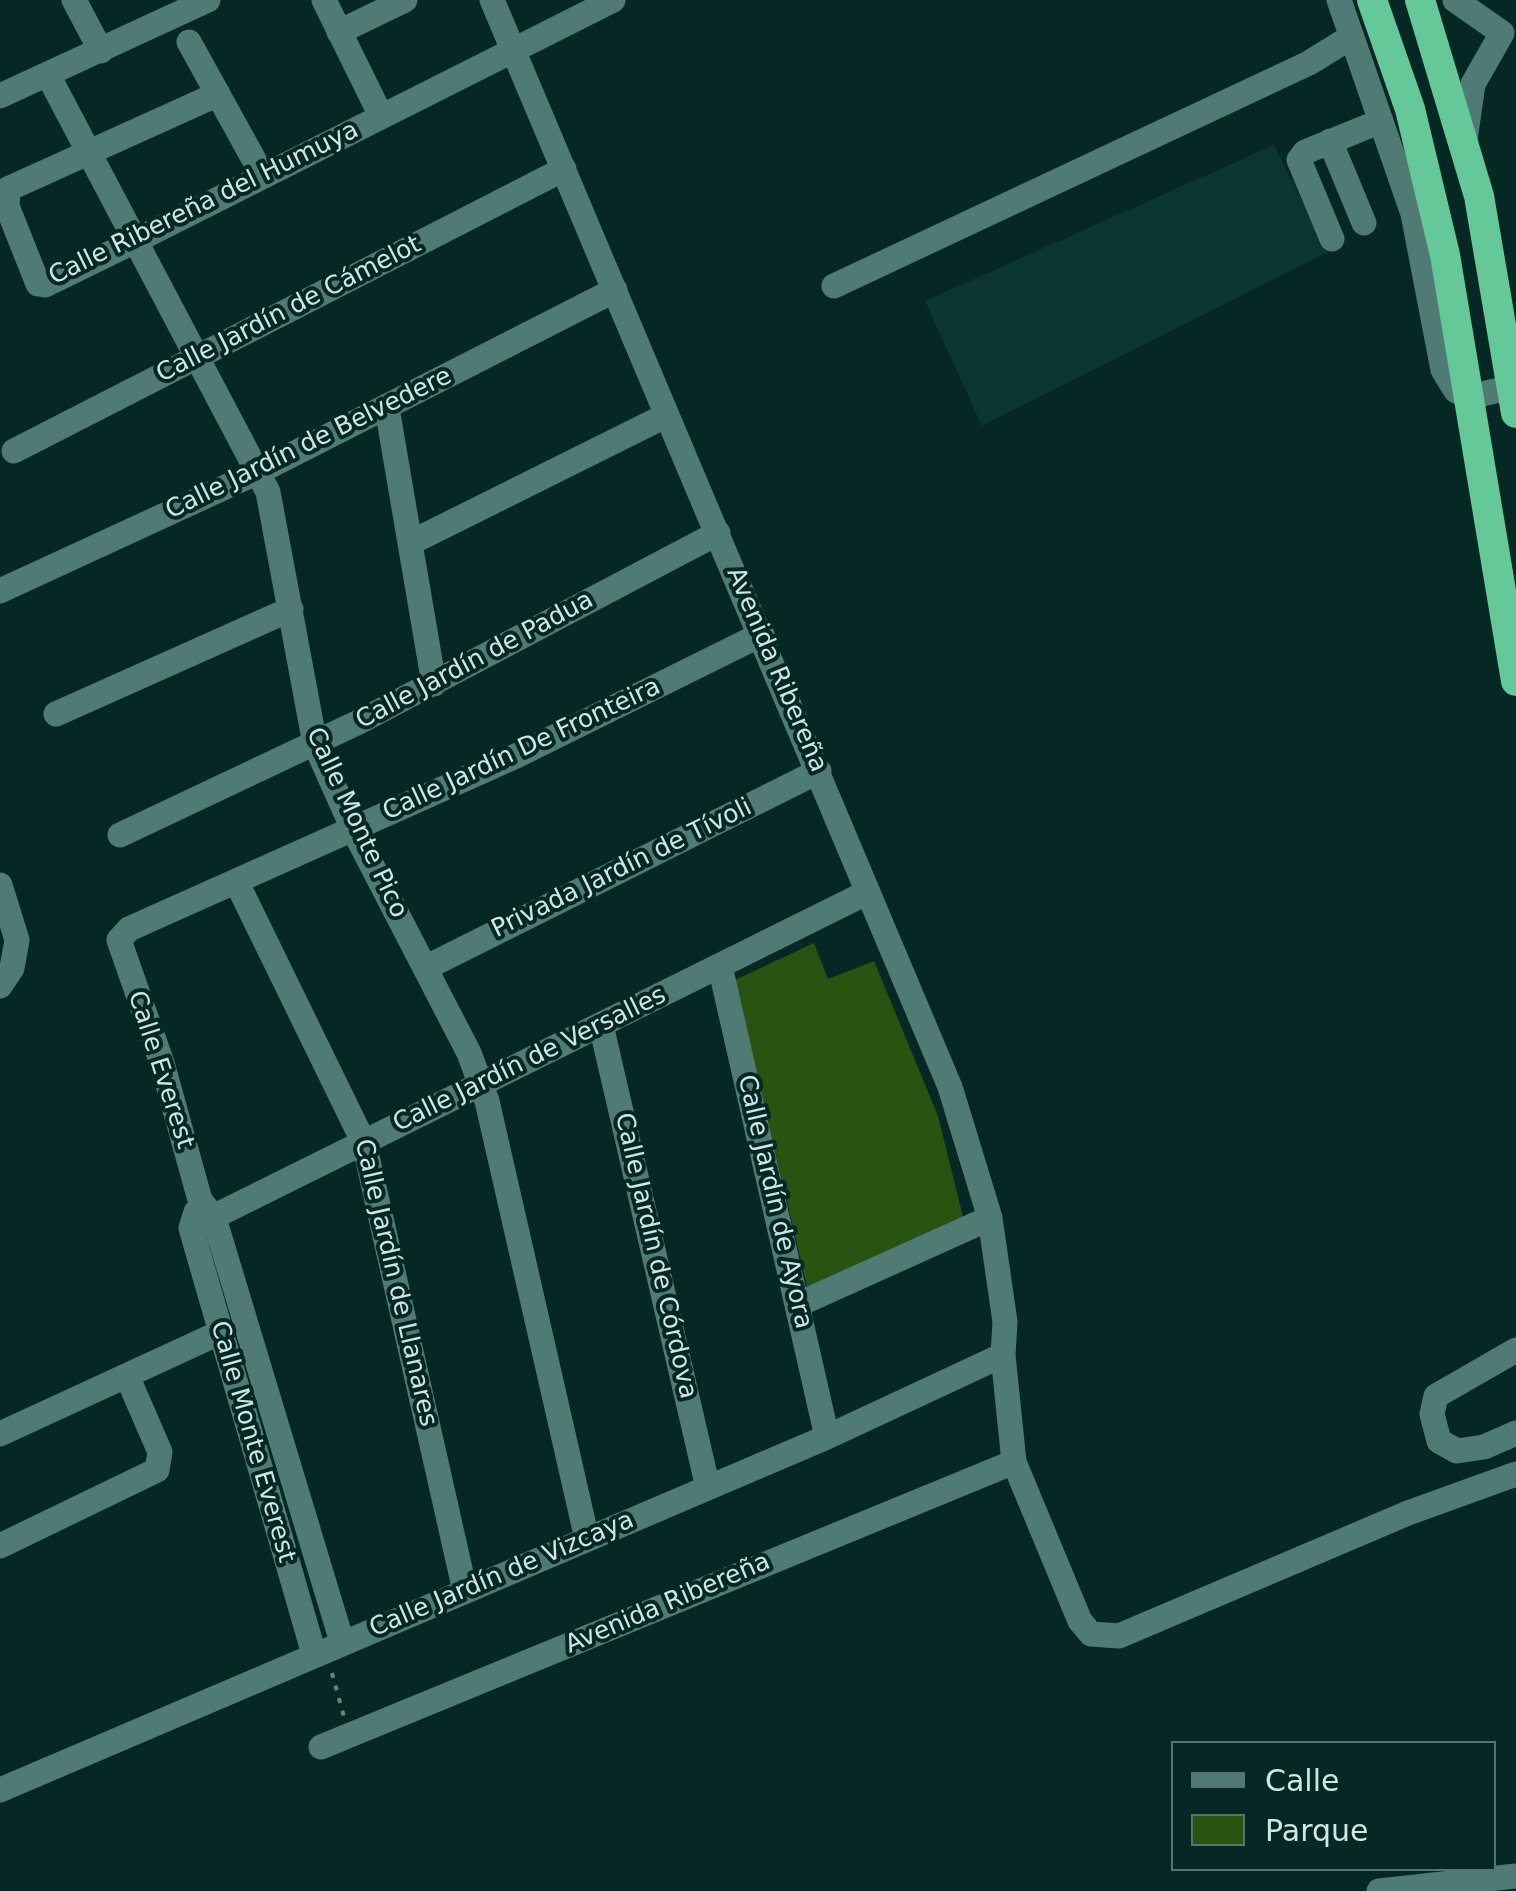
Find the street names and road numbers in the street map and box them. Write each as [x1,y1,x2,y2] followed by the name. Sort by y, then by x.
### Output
[44,116,364,292] street label: Calle Ribereña del Humuya
[152,230,426,390] street label: Calle Jardín de Cámelot
[161,362,457,526] street label: Calle Jardín de Belvedere
[719,563,833,777] street label: Avenida Ribereña
[351,586,599,736] street label: Calle Jardín de Padua
[378,672,666,828] street label: Calle Jardín De Fronteira
[299,723,413,923] street label: Calle Monte Pico
[487,793,757,945] street label: Privada Jardín de Tívoli
[389,981,671,1139] street label: Calle Jardín de Versalles
[120,987,200,1153] street label: Calle Everest
[730,1072,818,1332] street label: Calle Jardín de Ayora
[608,1110,702,1402] street label: Calle Jardín de Córdova
[347,1136,443,1430] street label: Calle Jardín de Llanares
[203,1318,301,1566] street label: Calle Monte Everest
[365,1506,639,1644] street label: Calle Jardín de Vizcaya
[561,1547,775,1661] street label: Avenida Ribereña

